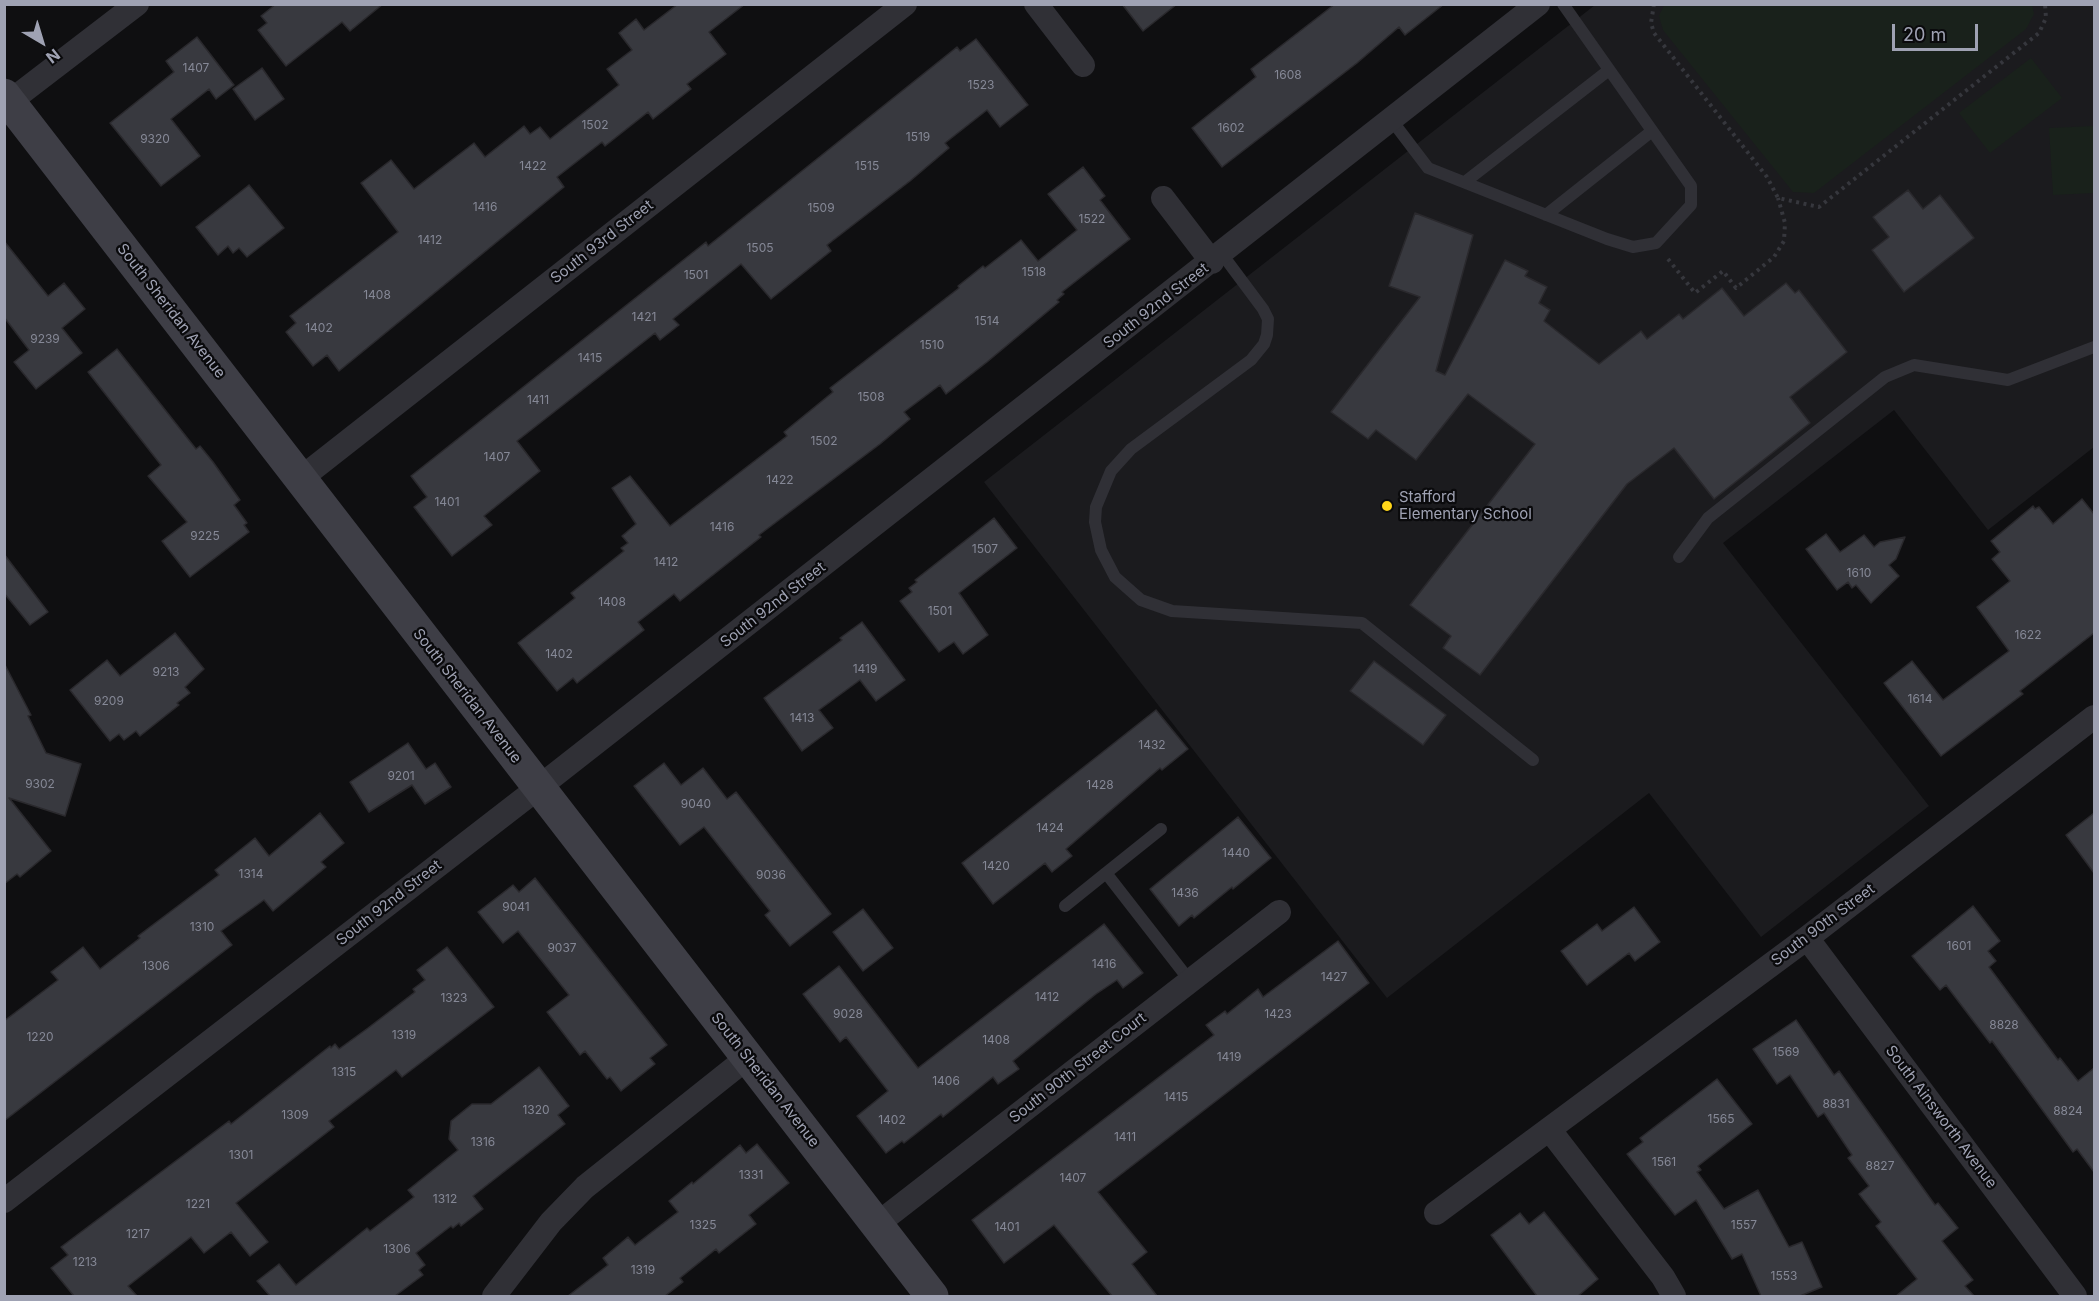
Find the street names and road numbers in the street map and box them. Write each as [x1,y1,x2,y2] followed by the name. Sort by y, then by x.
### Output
[547,196,657,288] street label: South 93rd Street
[113,240,229,382] street label: South Sheridan Avenue
[1100,259,1212,353] street label: South 92nd Street
[717,558,829,652] street label: South 92nd Street
[409,625,525,767] street label: South Sheridan Avenue
[333,856,445,950] street label: South 92nd Street
[1768,880,1878,970] street label: South 90th Street
[707,1009,823,1151] street label: South Sheridan Avenue
[1006,1009,1150,1127] street label: South 90th Street Court
[1881,1042,2001,1192] street label: South Ainsworth Avenue

